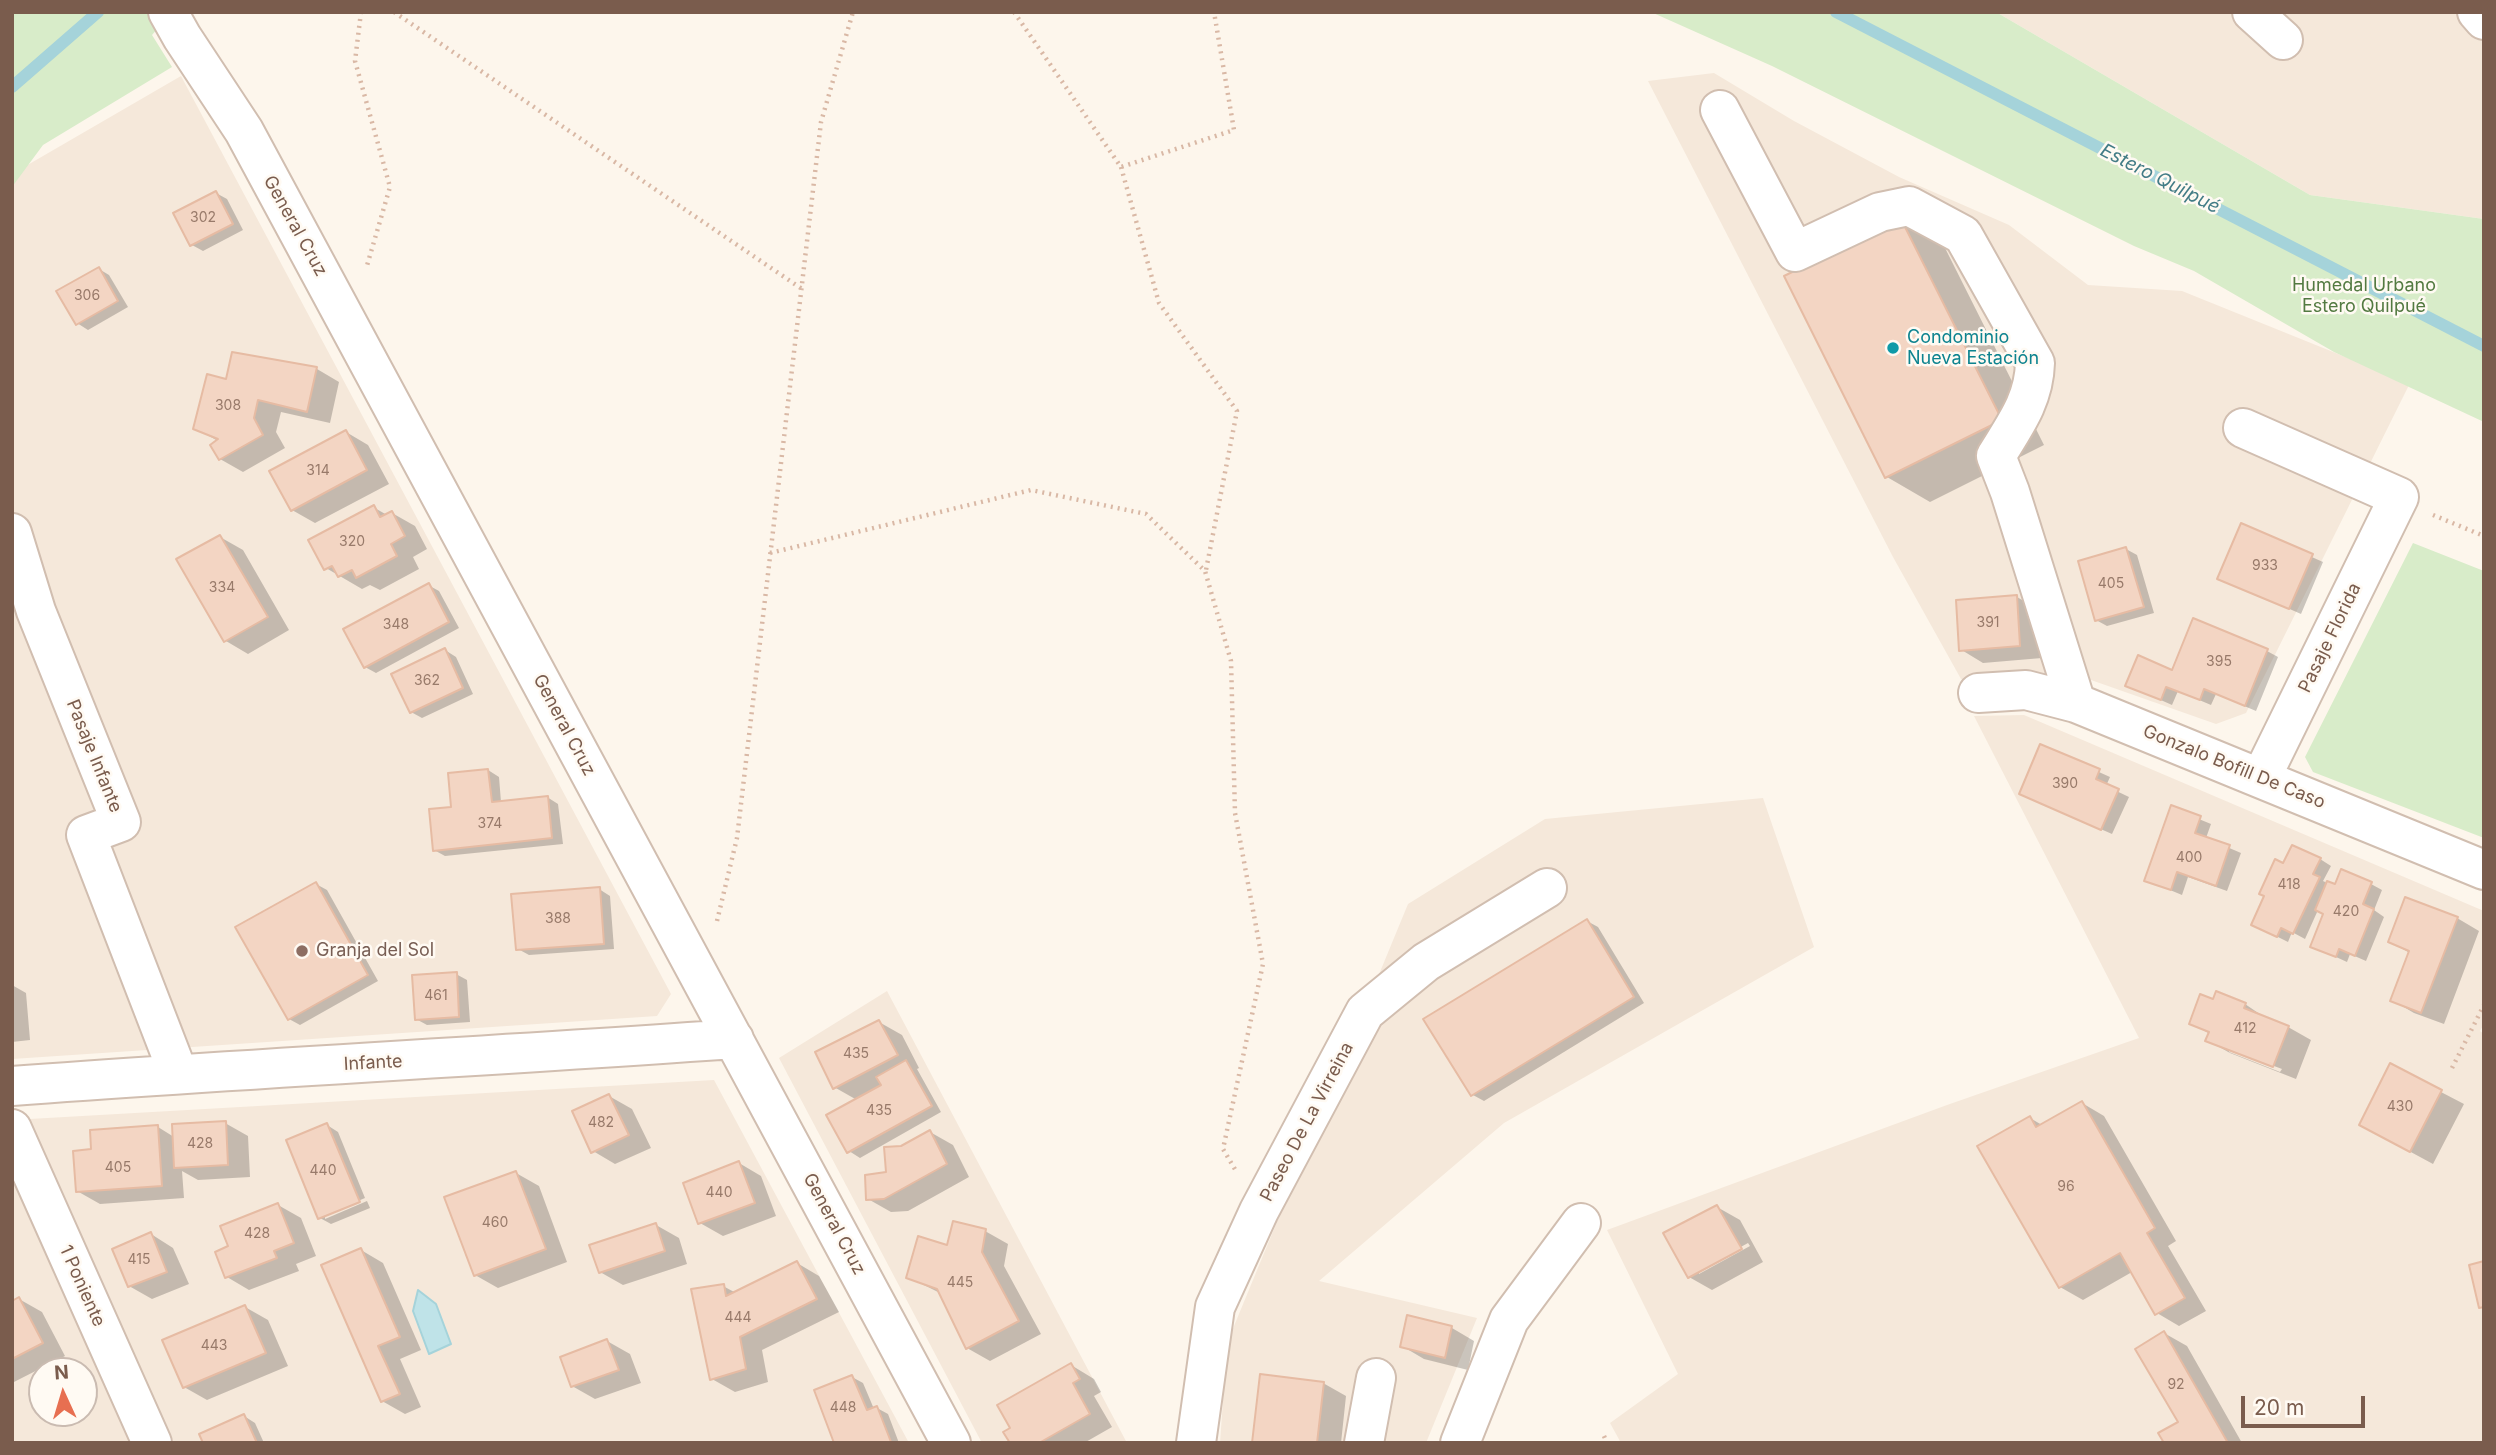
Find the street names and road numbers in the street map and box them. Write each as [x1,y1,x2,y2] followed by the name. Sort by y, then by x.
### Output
[258,172,332,280] street label: General Cruz
[2294,580,2366,696] street label: Pasaje Florida
[528,671,600,779] street label: General Cruz
[62,696,126,816] street label: Pasaje Infante
[2140,721,2328,813] street label: Gonzalo Bofill De Caso
[1256,1039,1358,1205] street label: Paseo De La Virreina
[343,1051,403,1075] street label: Infante
[798,1170,870,1278] street label: General Cruz
[54,1242,110,1330] street label: 1 Poniente

